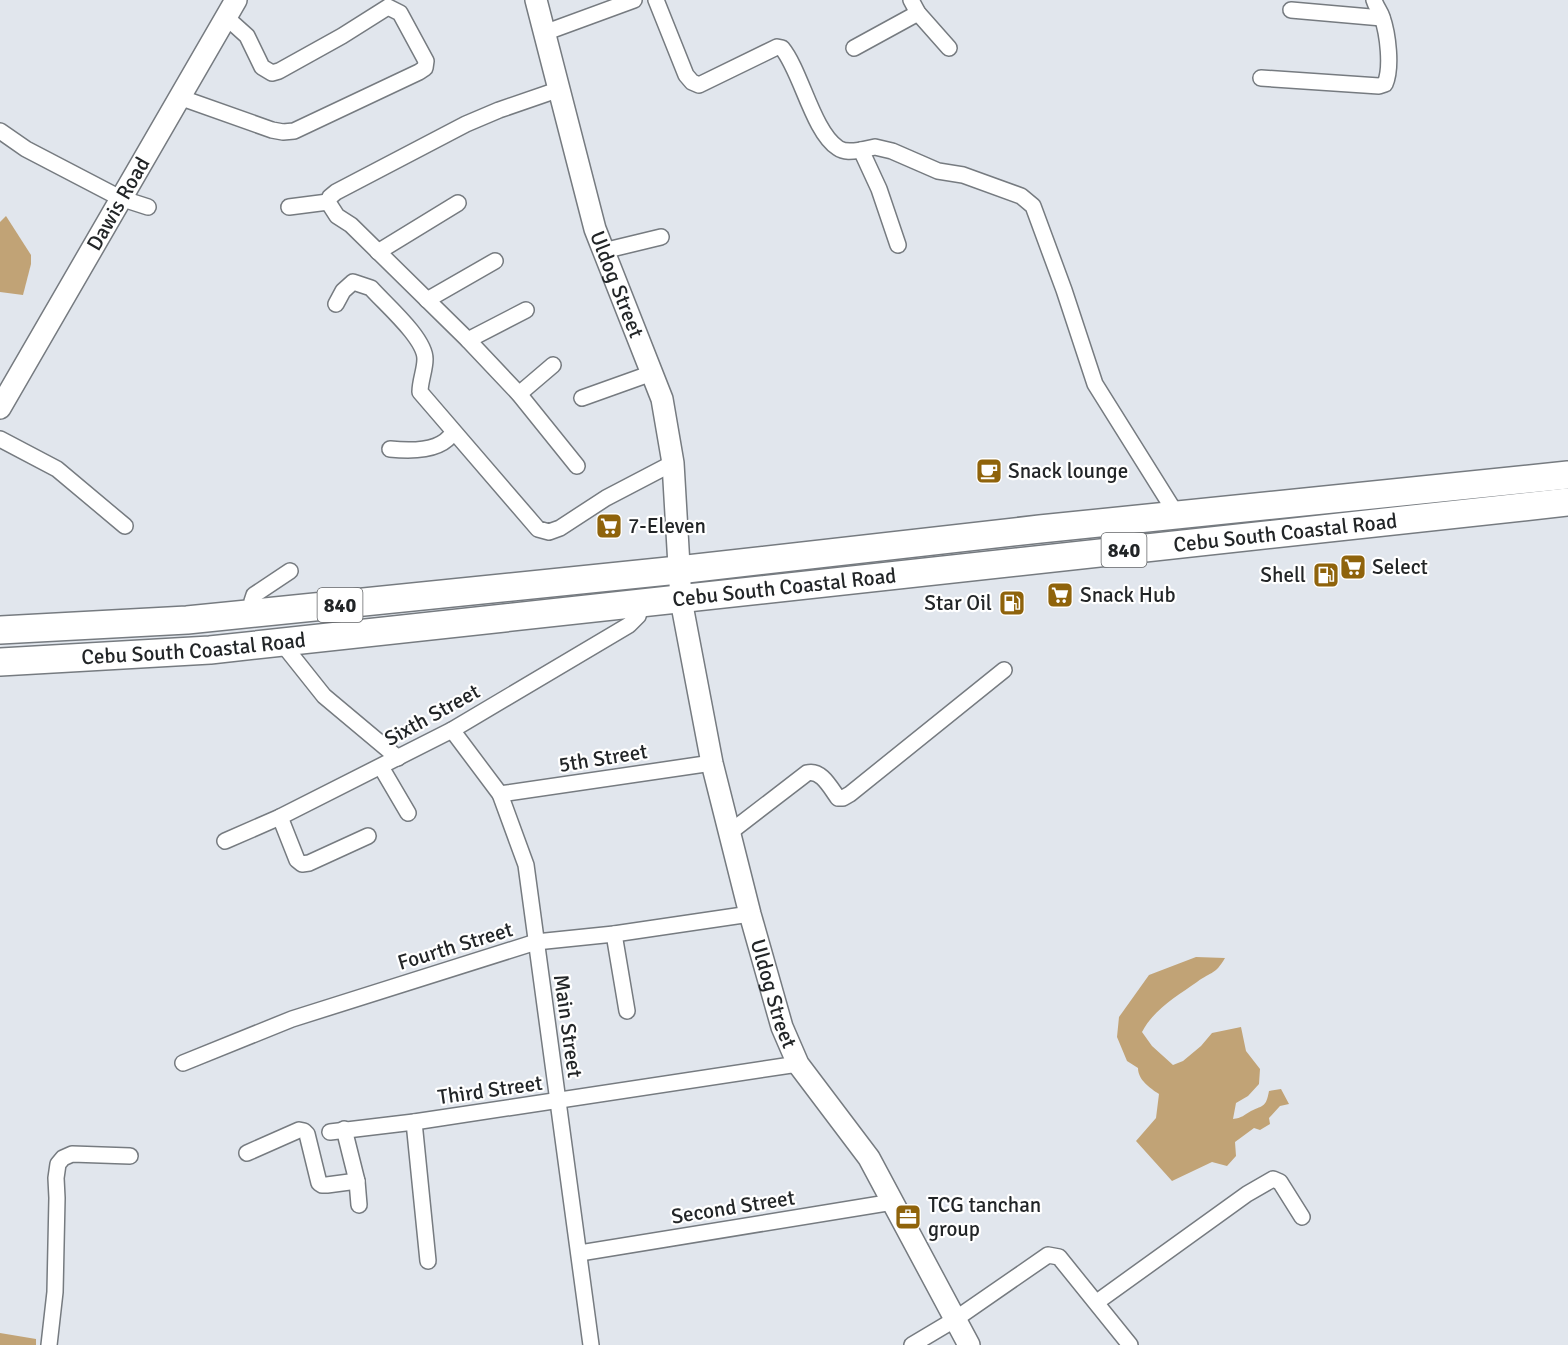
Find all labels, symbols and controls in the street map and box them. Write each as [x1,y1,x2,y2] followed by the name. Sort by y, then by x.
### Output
[81,152,155,255] street label: Dawis Road
[584,227,650,342] street label: Uldog Street
[974,456,1004,486] cafe icon: Snack lounge
[1008,458,1128,484] place label: Snack lounge
[1172,508,1398,558] street label: Cebu South Coastal Road
[594,511,624,541] supermarket icon: 7-Eleven
[628,513,706,539] place label: 7-Eleven
[1102,533,1146,567] road number: 840
[1338,552,1368,582] supermarket icon: Select
[1372,554,1428,580] place label: Select
[1311,560,1341,590] fuel station icon: Shell
[671,562,897,613] street label: Cebu South Coastal Road
[1260,562,1306,588] place label: Shell
[1045,580,1075,610] supermarket icon: Snack Hub
[1080,582,1175,608] place label: Snack Hub
[318,588,362,622] road number: 840
[997,588,1027,618] fuel station icon: Star Oil
[924,590,992,616] place label: Star Oil
[81,627,307,670] street label: Cebu South Coastal Road
[380,678,484,752] street label: Sixth Street
[557,738,649,778] street label: 5th Street
[394,916,516,976] street label: Fourth Street
[745,936,803,1052] street label: Uldog Street
[548,973,588,1079] street label: Main Street
[436,1070,544,1110] street label: Third Street
[669,1184,797,1230] street label: Second Street
[928,1192,1041,1242] place label: TCG tanchan group
[893,1202,923,1232] office icon: TCG tanchan group

